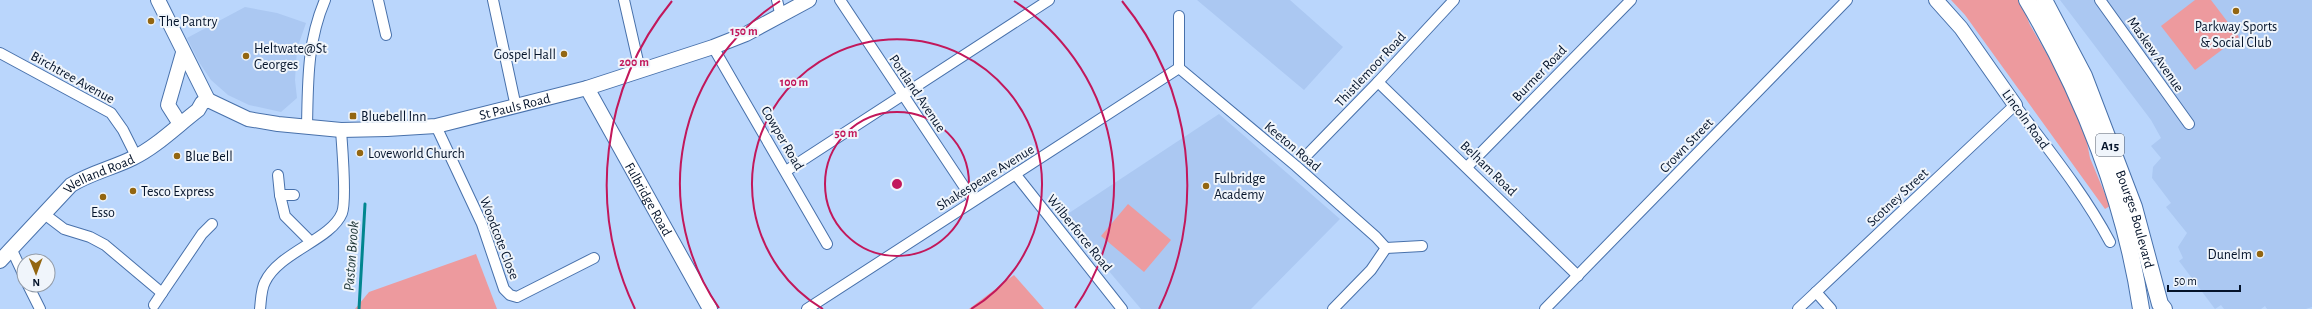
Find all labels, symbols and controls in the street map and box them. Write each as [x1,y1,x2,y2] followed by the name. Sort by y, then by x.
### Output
[2231,6,2241,16] marker: Parkway Sports & Social Club
[159,15,217,29] place label: The Pantry
[2124,15,2186,95] street label: Maskew Avenue
[146,16,156,26] marker: The Pantry
[2195,20,2277,50] place label: Parkway Sports & Social Club
[730,25,758,37] text: 150 m
[1333,30,1409,110] street label: Thistlemoor Road
[254,42,327,72] place label: Heltwate@St Georges
[1510,43,1570,104] street label: Burmer Road
[494,48,556,62] place label: Gospel Hall
[28,49,117,107] street label: Birchtree Avenue
[559,49,569,59] marker: Gospel Hall
[241,51,251,61] marker: Heltwate@St Georges
[886,52,948,135] street label: Portland Avenue
[619,56,649,68] text: 200 m
[780,76,808,88] text: 100 m
[1999,87,2051,152] street label: Lincoln Road
[478,92,552,123] street label: St Pauls Road
[758,104,806,173] street label: Cowper Road
[361,110,426,124] place label: Bluebell Inn
[348,111,358,121] marker: Bluebell Inn
[1657,115,1716,176] street label: Crown Street
[1262,119,1323,174] street label: Keeton Road
[835,127,858,139] text: 50 m
[2096,134,2124,156] road number: A15
[1457,139,1519,199] street label: Belham Road
[934,142,1037,213] street label: Shakespeare Avenue
[368,147,465,161] place label: Loveworld Church
[355,148,365,158] marker: Loveworld Church
[185,150,233,164] place label: Blue Bell
[172,151,182,161] marker: Blue Bell
[61,152,137,196] street label: Welland Road
[622,160,674,239] street label: Fulbridge Road
[1864,166,1931,229] street label: Scotney Street
[2113,168,2156,270] street label: Bourges Boulevard
[1214,172,1266,202] place label: Fulbridge Academy
[890,177,904,191] centre of rings
[1201,181,1211,191] marker: Fulbridge Academy
[141,185,214,199] place label: Tesco Express
[128,186,138,196] marker: Tesco Express
[98,192,108,202] marker: Esso
[1044,192,1114,275] street label: Wilberforce Road
[477,195,521,282] street label: Woodcote Close
[91,206,115,220] place label: Esso
[342,221,361,291] water label: Paston Brook
[2208,248,2252,262] place label: Dunelm
[2255,249,2265,259] marker: Dunelm
[16,253,56,293] north arrow
[2168,267,2240,293] scale bar
[2174,275,2197,287] text: 50 m
[32,277,40,288] text: N

